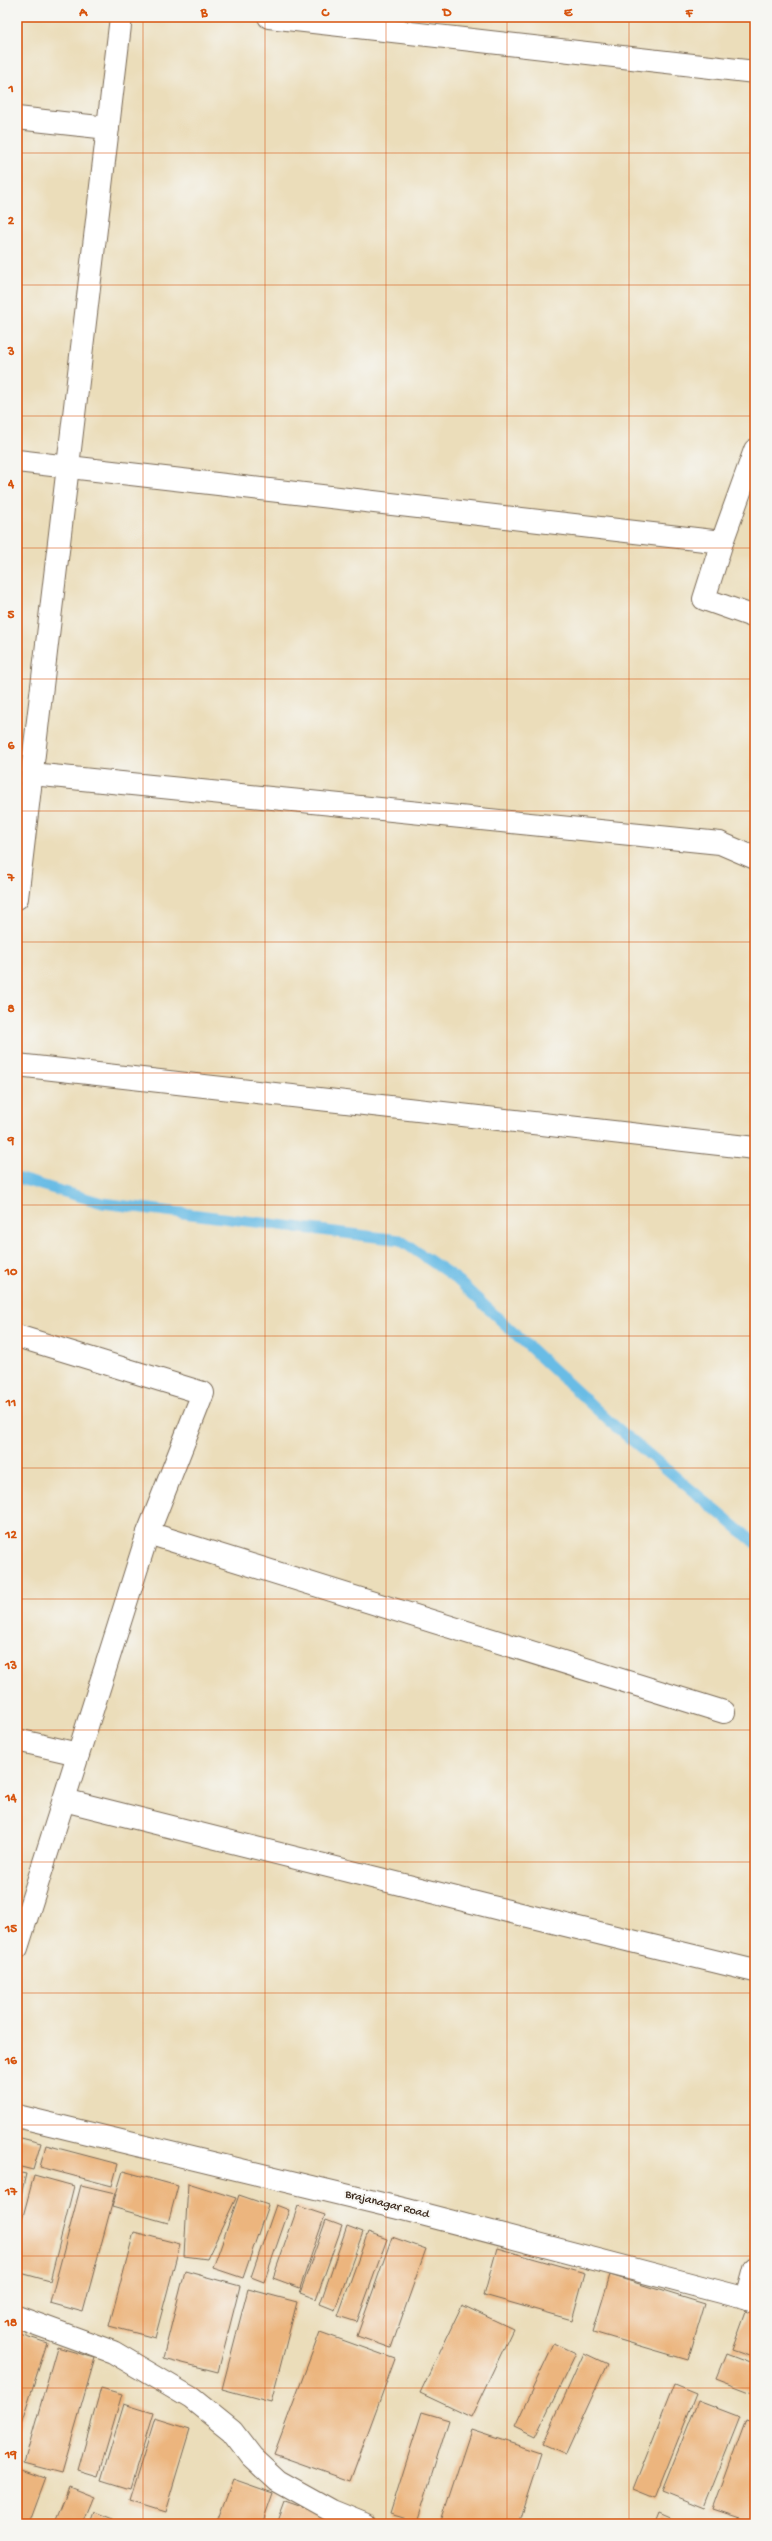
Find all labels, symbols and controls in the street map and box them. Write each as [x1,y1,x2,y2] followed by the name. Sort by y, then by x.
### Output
[78,6,88,21] text: A
[200,6,209,21] text: B
[320,6,330,21] text: C
[442,6,452,21] text: D
[564,6,573,21] text: E
[685,6,694,21] text: F
[7,82,14,97] text: 1
[8,214,15,229] text: 2
[7,345,15,360] text: 3
[7,477,15,492] text: 4
[8,608,15,623] text: 5
[8,739,15,754] text: 6
[7,871,16,886] text: 7
[7,1002,15,1017] text: 8
[7,1134,15,1149] text: 9
[4,1265,18,1280] text: 10
[5,1396,16,1411] text: 11
[4,1528,17,1543] text: 12
[4,1659,17,1674] text: 13
[4,1791,18,1806] text: 14
[4,1922,17,1937] text: 15
[4,2054,17,2069] text: 16
[4,2185,18,2200] text: 17
[342,2188,432,2222] street label: Brajanagar Road
[4,2316,17,2331] text: 18
[4,2448,17,2463] text: 19

